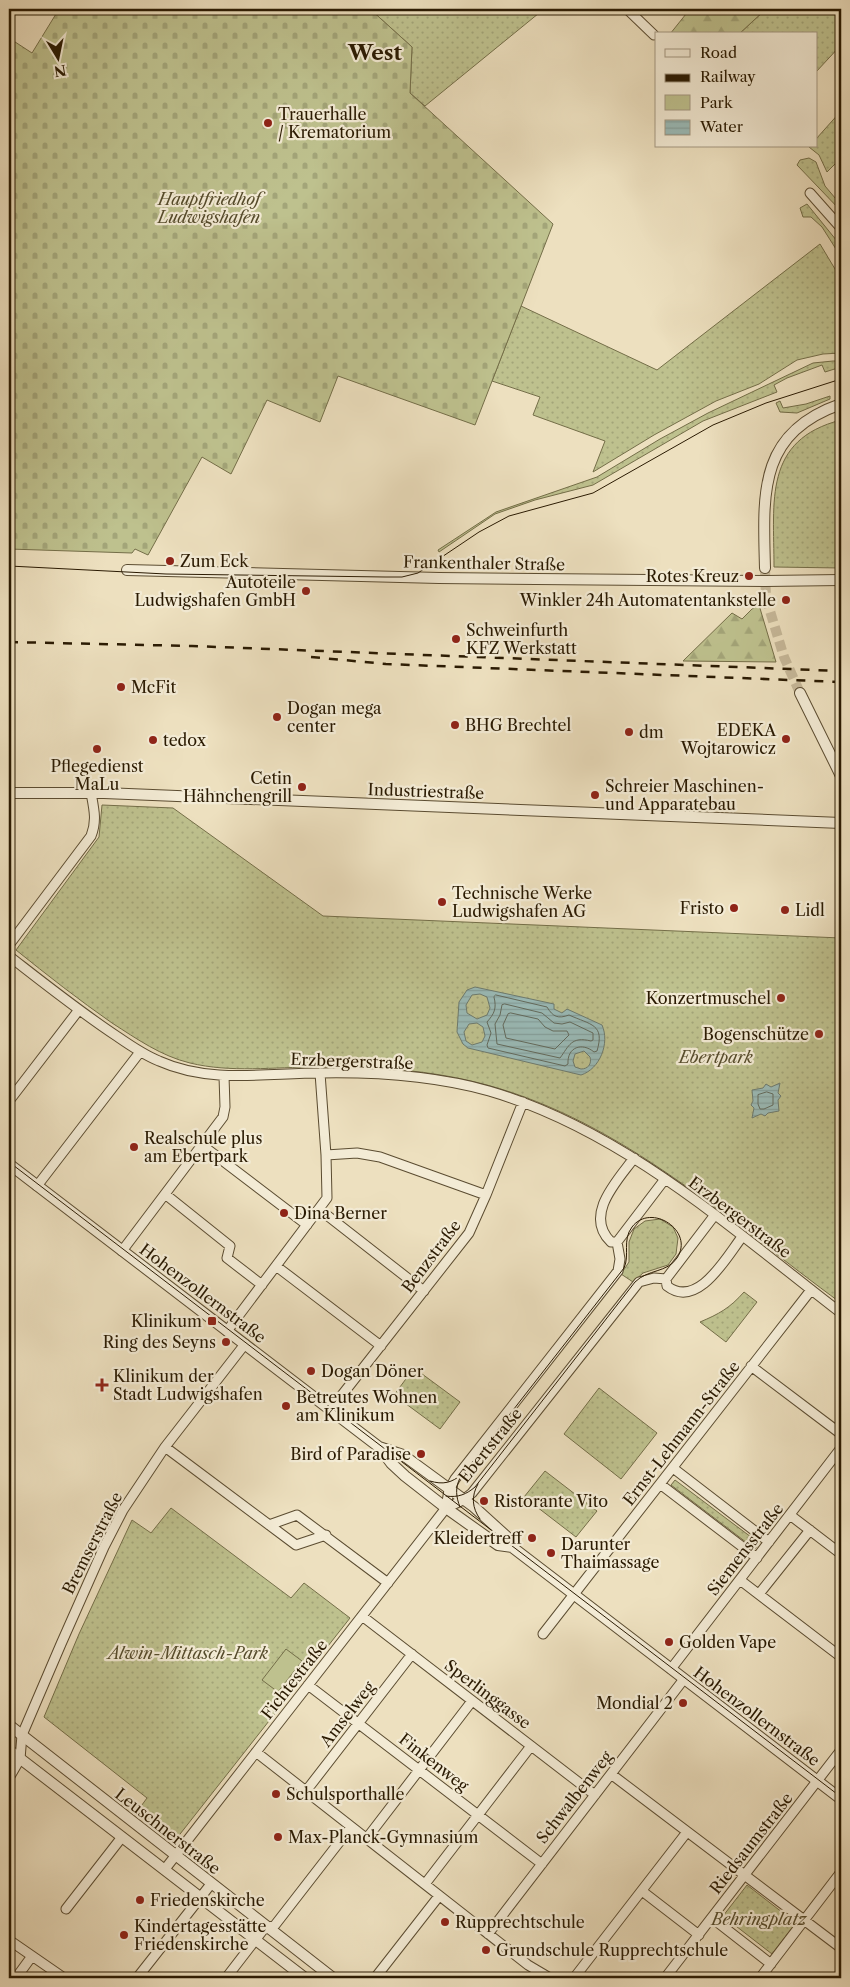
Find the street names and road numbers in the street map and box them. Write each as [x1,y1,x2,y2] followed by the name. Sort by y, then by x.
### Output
[403,552,565,574] street label: Frankenthaler Straße
[367,779,485,803] street label: Industriestraße
[290,1049,414,1073] street label: Erzbergerstraße
[685,1172,795,1262] street label: Erzbergerstraße
[397,1216,465,1296] street label: Benzstraße
[136,1239,270,1347] street label: Hohenzollernstraße
[618,1357,744,1509] street label: Ernst-Lehmann-Straße
[454,1404,526,1486] street label: Ebertstraße
[58,1489,126,1597] street label: Bremserstraße
[703,1499,787,1599] street label: Siemensstraße
[257,1635,331,1723] street label: Fichtestraße
[441,1655,535,1733] street label: Sperlinggasse
[690,1662,824,1770] street label: Hohenzollernstraße
[315,1677,379,1751] street label: Amselweg
[395,1729,473,1796] street label: Finkenweg
[532,1746,617,1847] street label: Schwalbenweg
[111,1784,225,1878] street label: Leuschnerstraße
[705,1788,797,1898] street label: Riedsaumstraße

